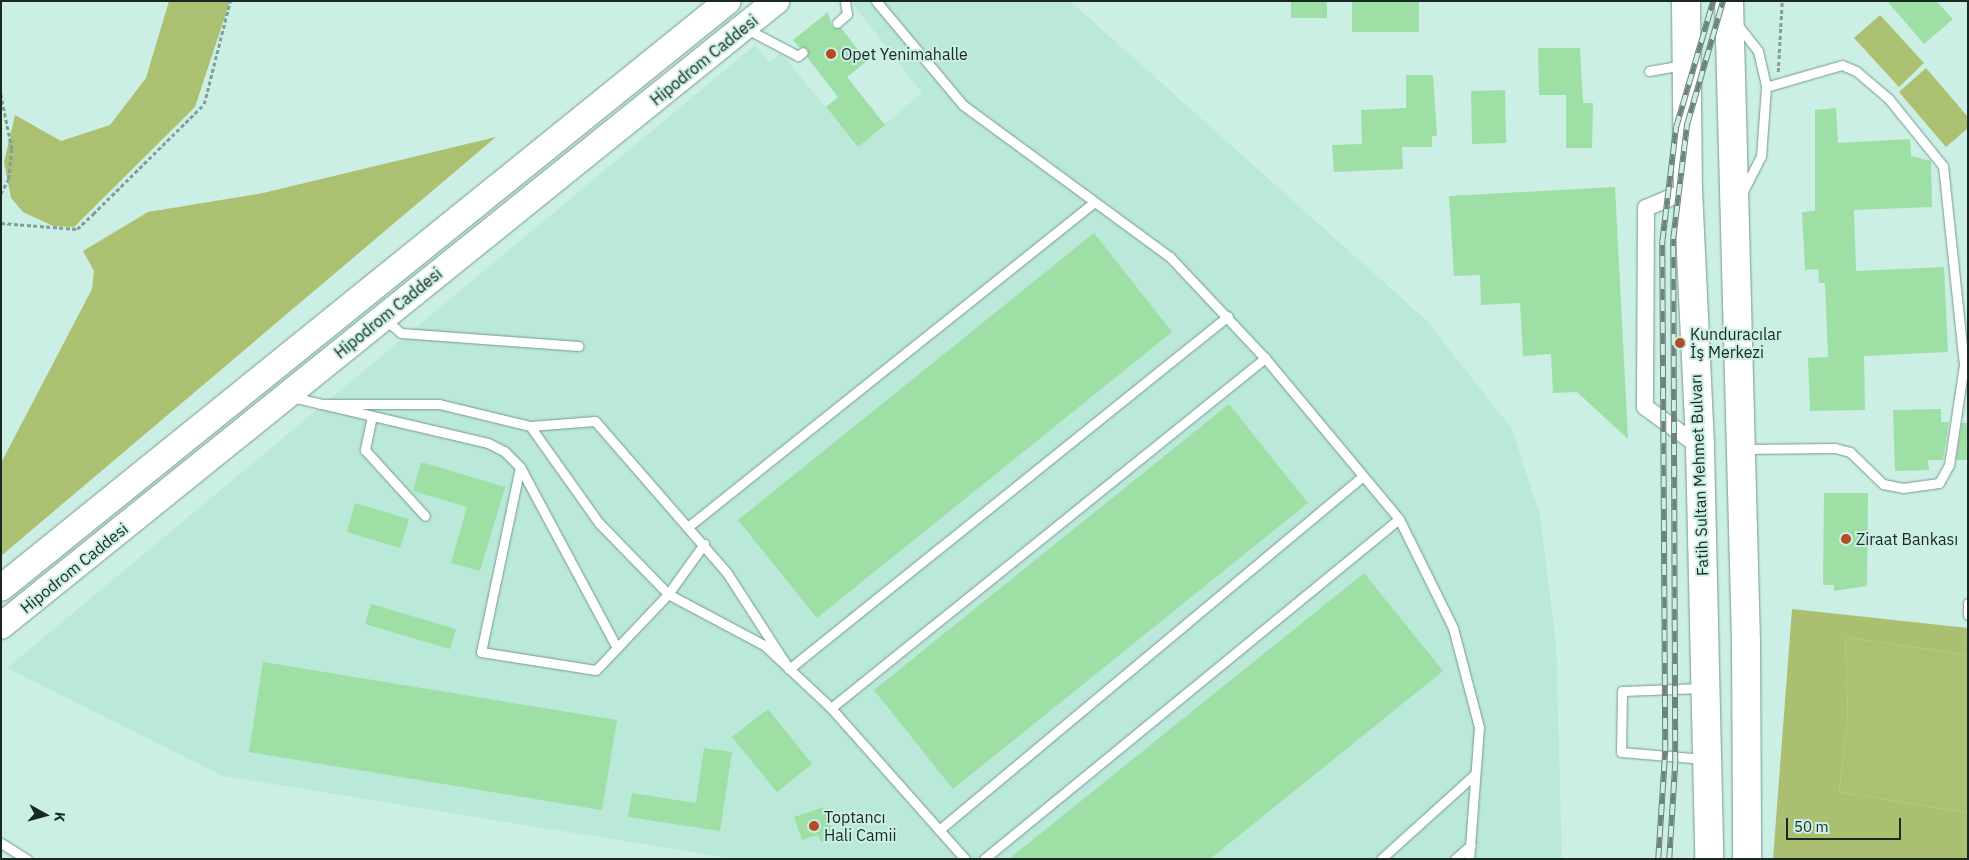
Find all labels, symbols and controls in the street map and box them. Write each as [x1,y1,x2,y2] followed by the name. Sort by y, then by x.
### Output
[646,11,762,109] street label: Hipodrom Caddesi
[841,44,968,64] place label: Opet Yenimahalle
[825,48,837,60] marker: Opet Yenimahalle
[330,264,446,362] street label: Hipodrom Caddesi
[1690,324,1782,362] place label: Kunduracılar İş Merkezi
[1674,337,1686,349] marker: Kunduracılar İş Merkezi
[1686,374,1712,576] street label: Fatih Sultan Mehmet Bulvarı
[16,519,132,617] street label: Hipodrom Caddesi
[1856,529,1958,549] place label: Ziraat Bankası
[1840,533,1852,545] marker: Ziraat Bankası
[20,790,70,840] north arrow
[824,807,896,845] place label: Toptancı Hali Camii
[1789,808,1904,840] scale bar
[50,811,69,823] text: K
[1794,817,1829,836] text: 50 m
[808,820,820,832] marker: Toptancı Hali Camii

